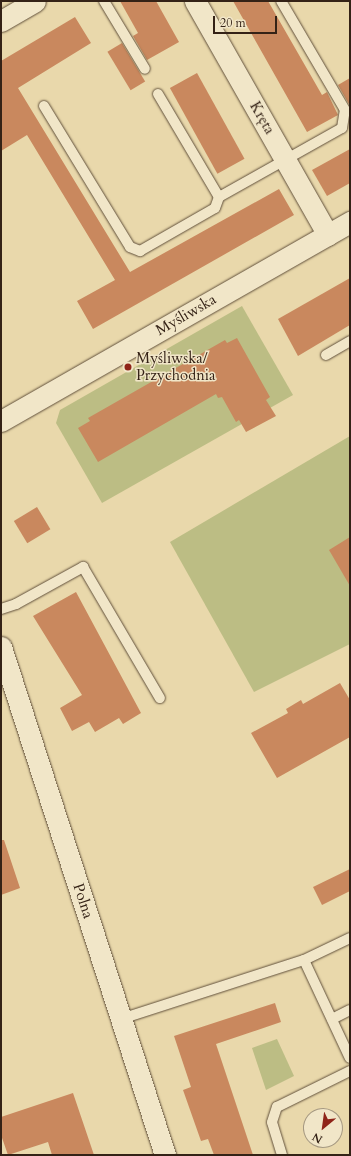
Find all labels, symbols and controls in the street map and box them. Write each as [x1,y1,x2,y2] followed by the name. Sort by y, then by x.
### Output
[215,8,279,34] scale bar
[220,15,246,31] text: 20 m
[246,98,278,138] street label: Kręta
[153,291,219,339] street label: Myśliwska
[136,349,215,384] place label: Myśliwska/ Przychodnia
[123,362,133,372] marker: Myśliwska/ Przychodnia
[69,881,97,921] street label: Polna
[303,1108,343,1148] north arrow
[310,1129,325,1147] text: N

